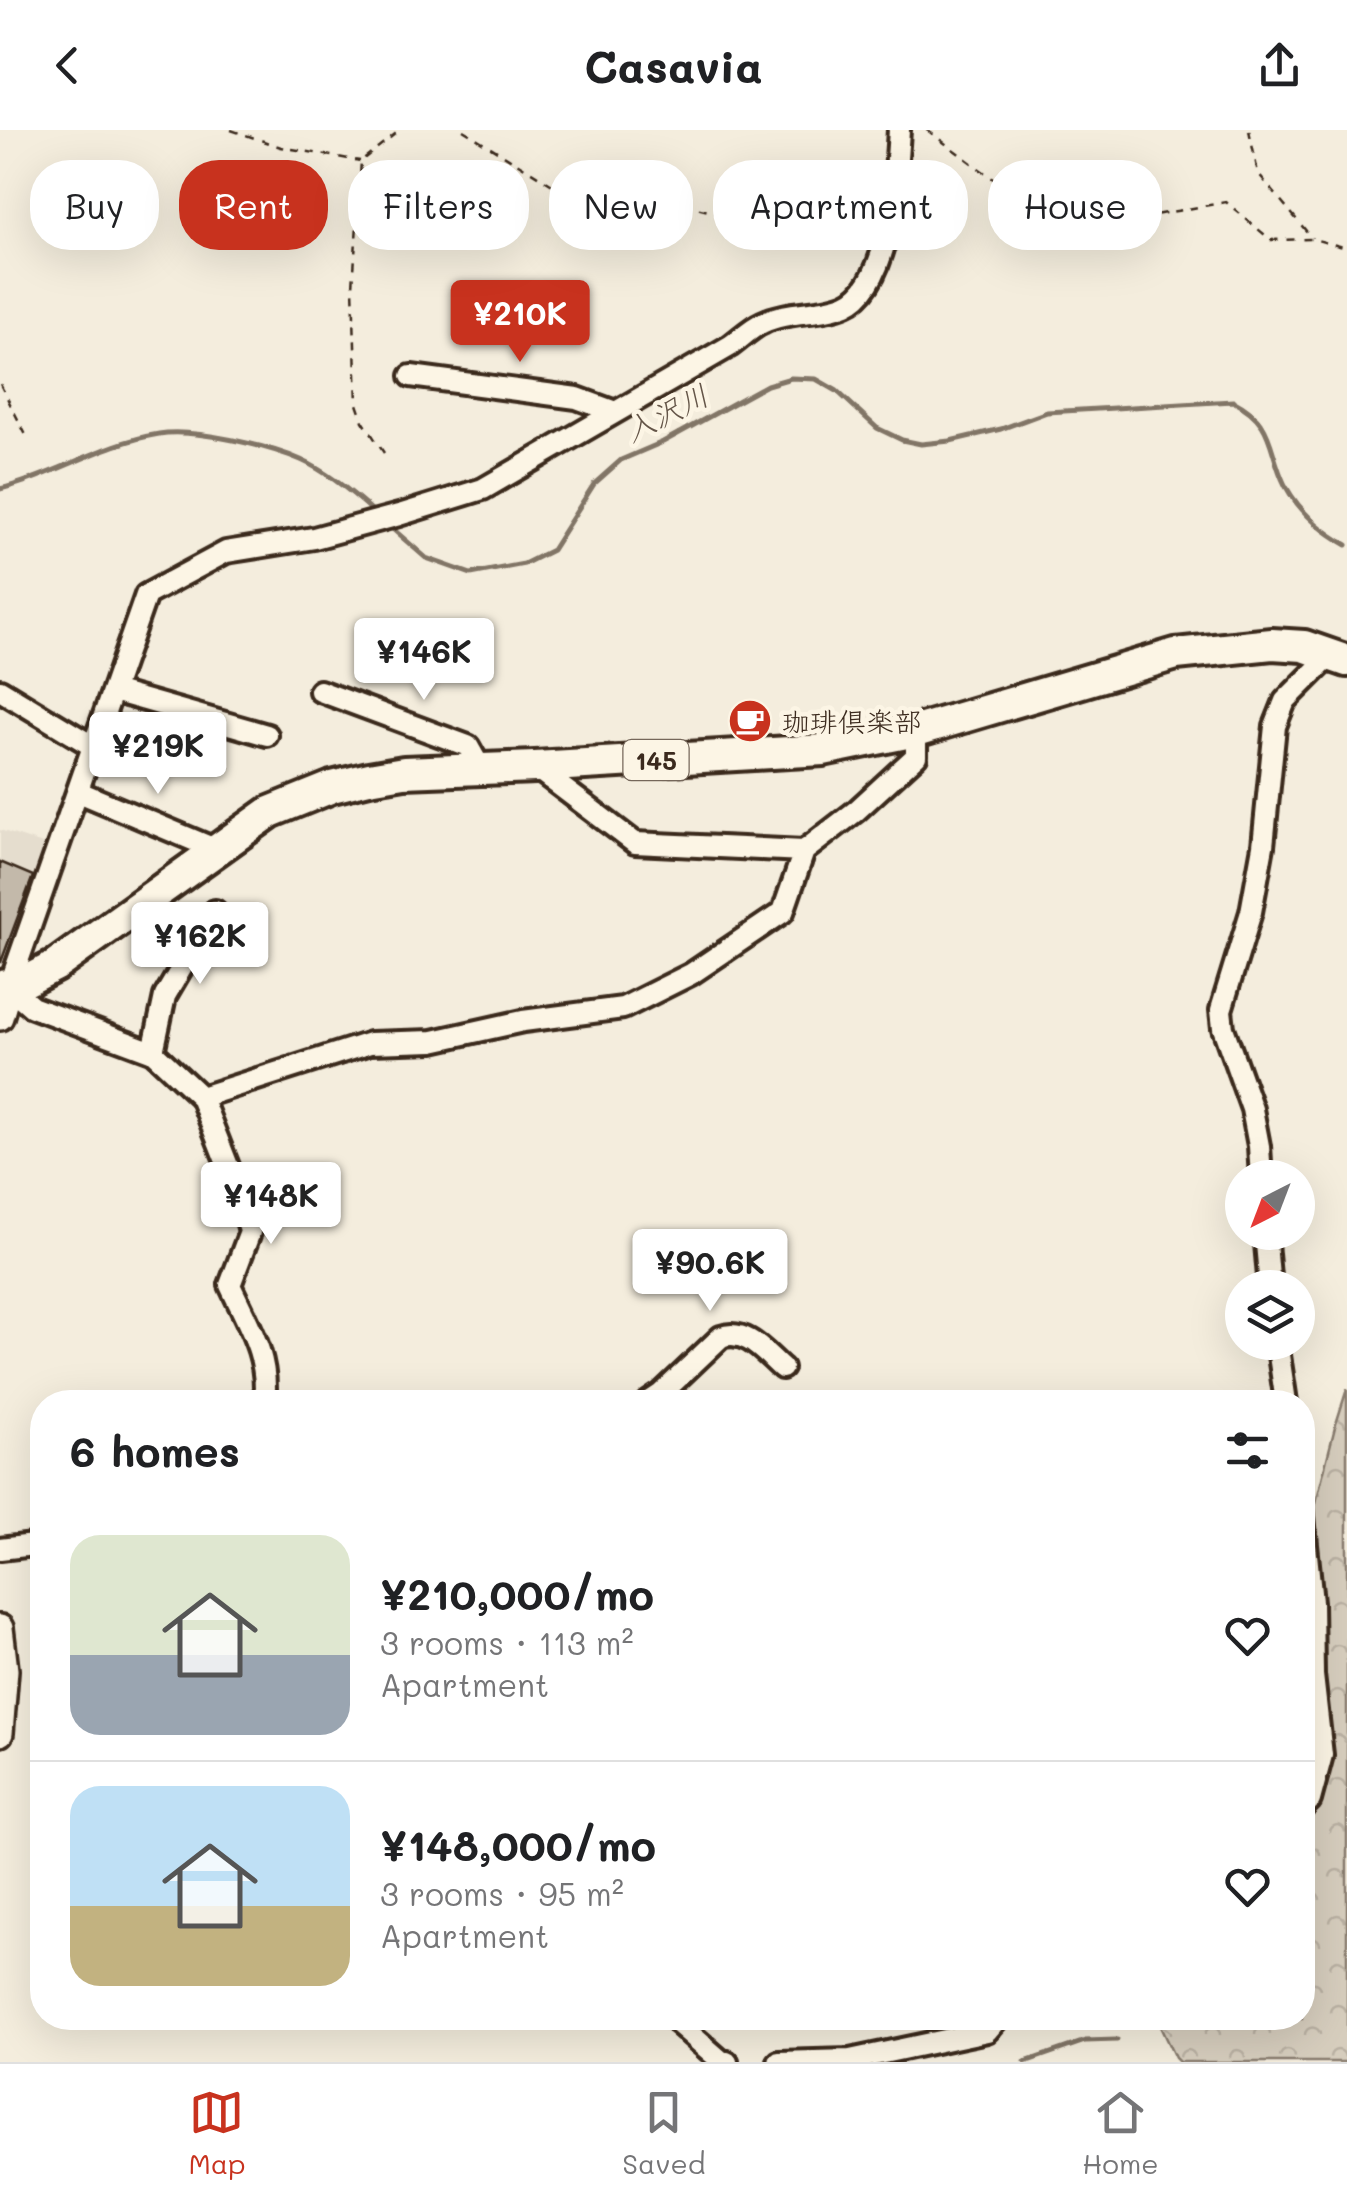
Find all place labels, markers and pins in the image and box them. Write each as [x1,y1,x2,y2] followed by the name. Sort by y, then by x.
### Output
[450,280,590,365] pin: ¥210K
[354,618,494,703] pin: ¥146K
[727,698,773,744] cafe icon: 珈琲倶楽部
[782,703,922,739] place label: 珈琲倶楽部
[88,712,228,797] pin: ¥219K
[130,902,270,987] pin: ¥162K
[201,1162,341,1247] pin: ¥148K
[629,1229,791,1314] pin: ¥90.6K

